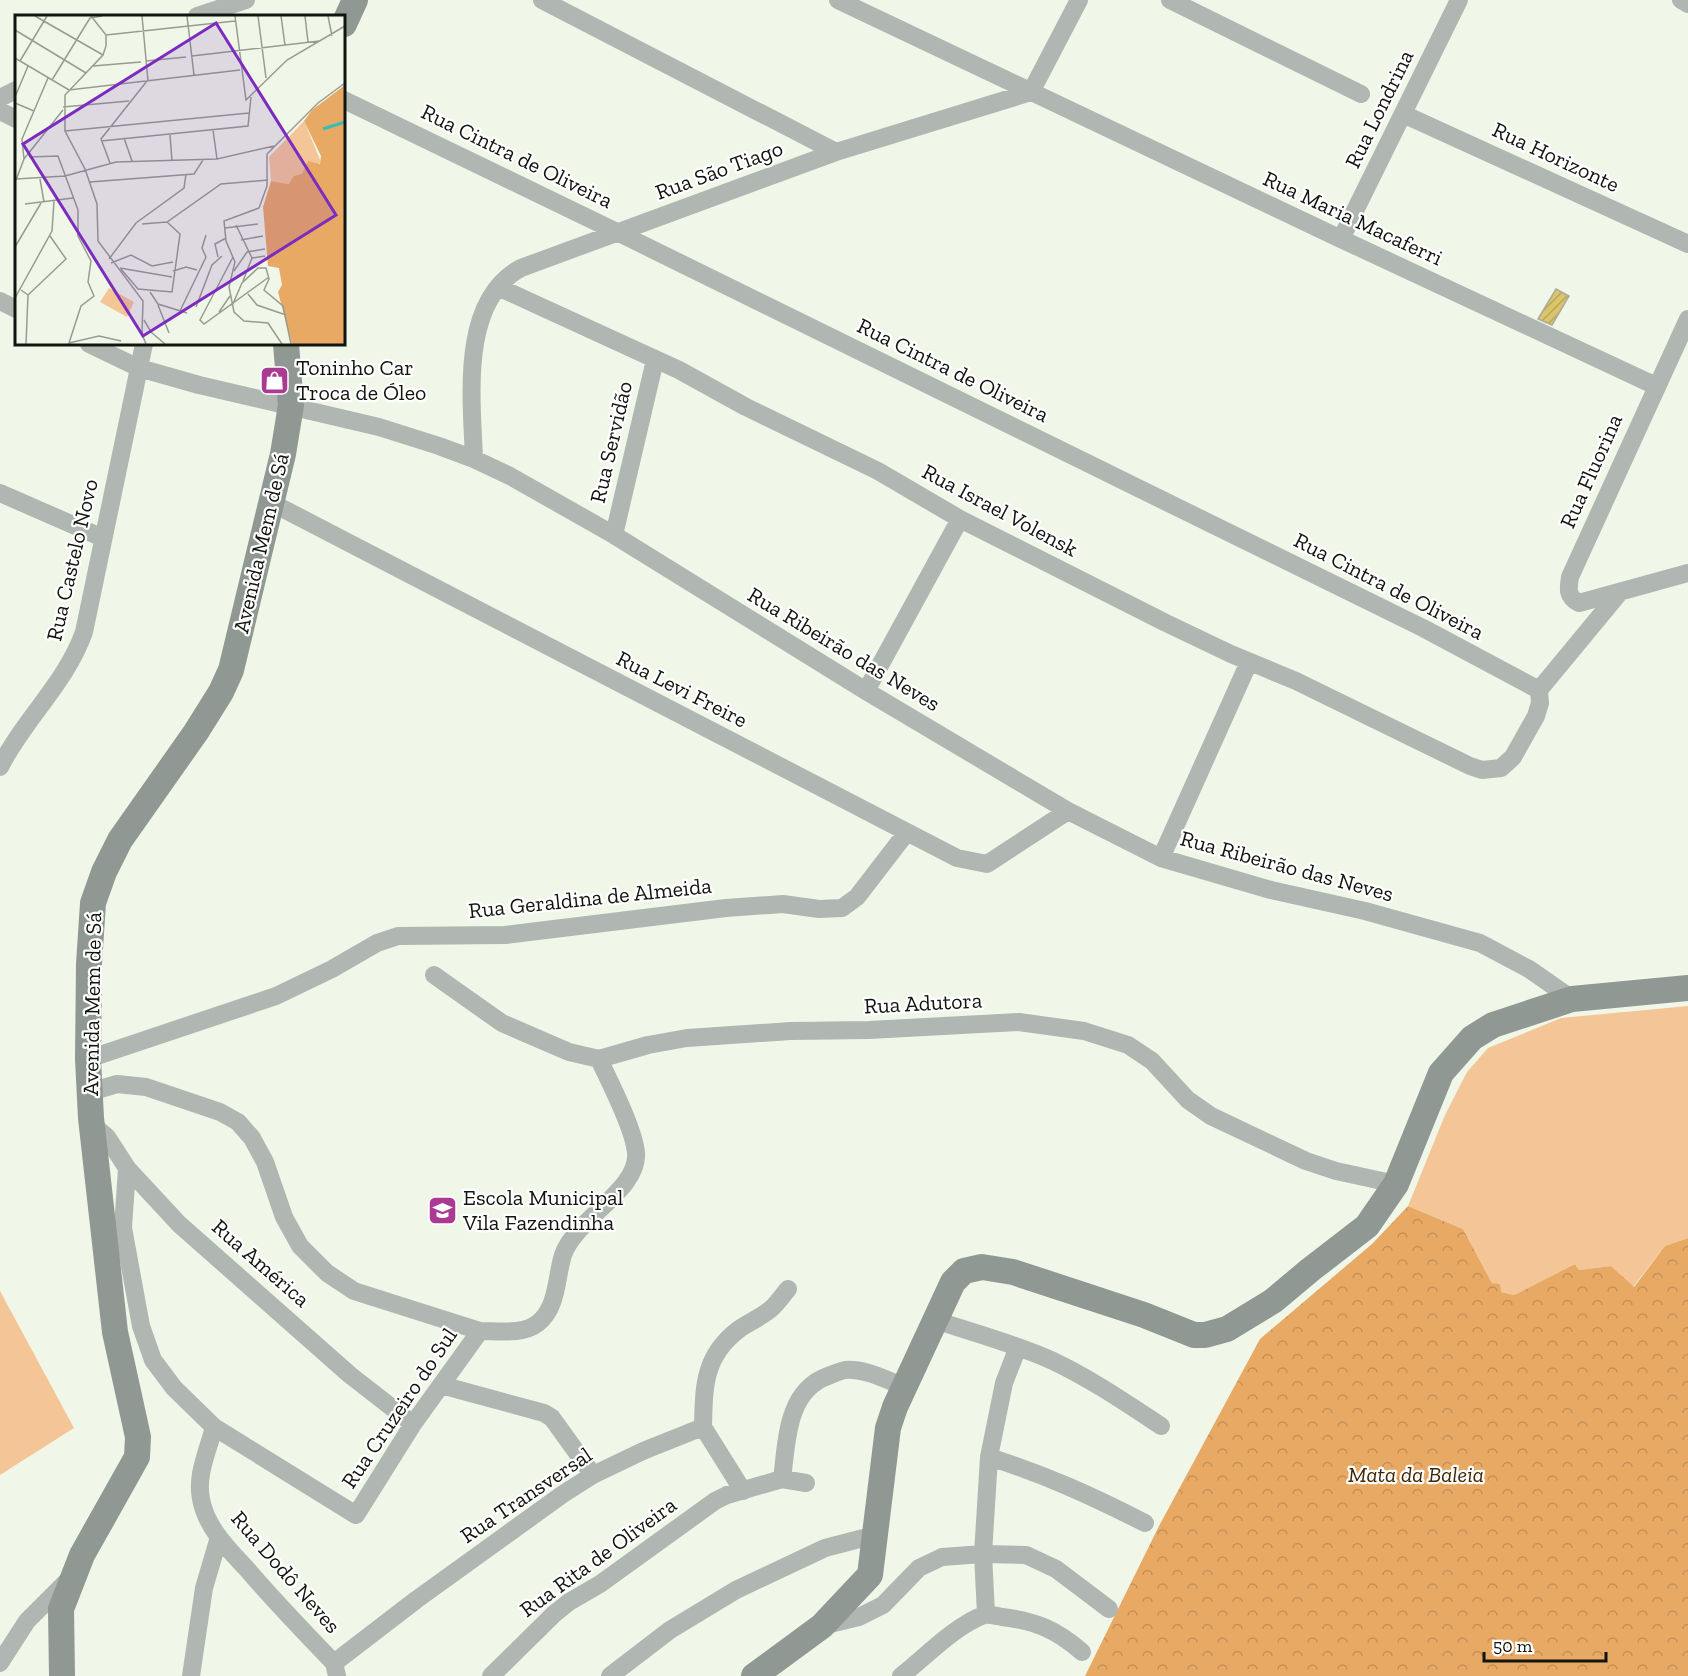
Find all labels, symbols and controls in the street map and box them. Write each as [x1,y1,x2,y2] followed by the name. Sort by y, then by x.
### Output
[15,15,345,345] inset map
[1339,45,1419,173] street label: Rua Londrina
[417,98,617,214] street label: Rua Cintra de Oliveira
[1488,116,1624,198] street label: Rua Horizonte
[652,134,786,206] street label: Rua São Tiago
[1259,165,1447,271] street label: Rua Maria Macaferri
[853,312,1053,428] street label: Rua Cintra de Oliveira
[296,354,426,406] place label: Toninho Car Troca de Óleo
[259,364,291,396] shop icon: Toninho Car Troca de Óleo
[584,378,638,506] street label: Rua Servidão
[1554,409,1628,532] street label: Rua Fluorina
[227,450,295,636] street label: Avenida Mem de Sá
[918,458,1083,563] street label: Rua Israel Volensk
[40,476,104,644] street label: Rua Castelo Novo
[1289,526,1489,646] street label: Rua Cintra de Oliveira
[743,581,945,717] street label: Rua Ribeirão das Neves
[612,644,752,734] street label: Rua Levi Freire
[1177,825,1397,907] street label: Rua Ribeirão das Neves
[467,872,713,924] street label: Rua Geraldina de Almeida
[77,911,107,1096] street label: Avenida Mem de Sá
[863,986,983,1020] street label: Rua Adutora
[462,1184,624,1236] place label: Escola Municipal Vila Fazendinha
[426,1194,458,1226] school or university icon: Escola Municipal Vila Fazendinha
[207,1213,316,1313] street label: Rua América
[335,1322,463,1493] street label: Rua Cruzeiro do Sul
[455,1441,597,1549] street label: Rua Transversal
[1348,1461,1484,1488] park label: Mata da Baleia
[514,1491,682,1623] street label: Rua Rita de Oliveira
[226,1505,346,1639] street label: Rua Dodô Neves
[1484,1625,1606,1663] scale bar
[1493,1635,1533,1657] text: 50 m

